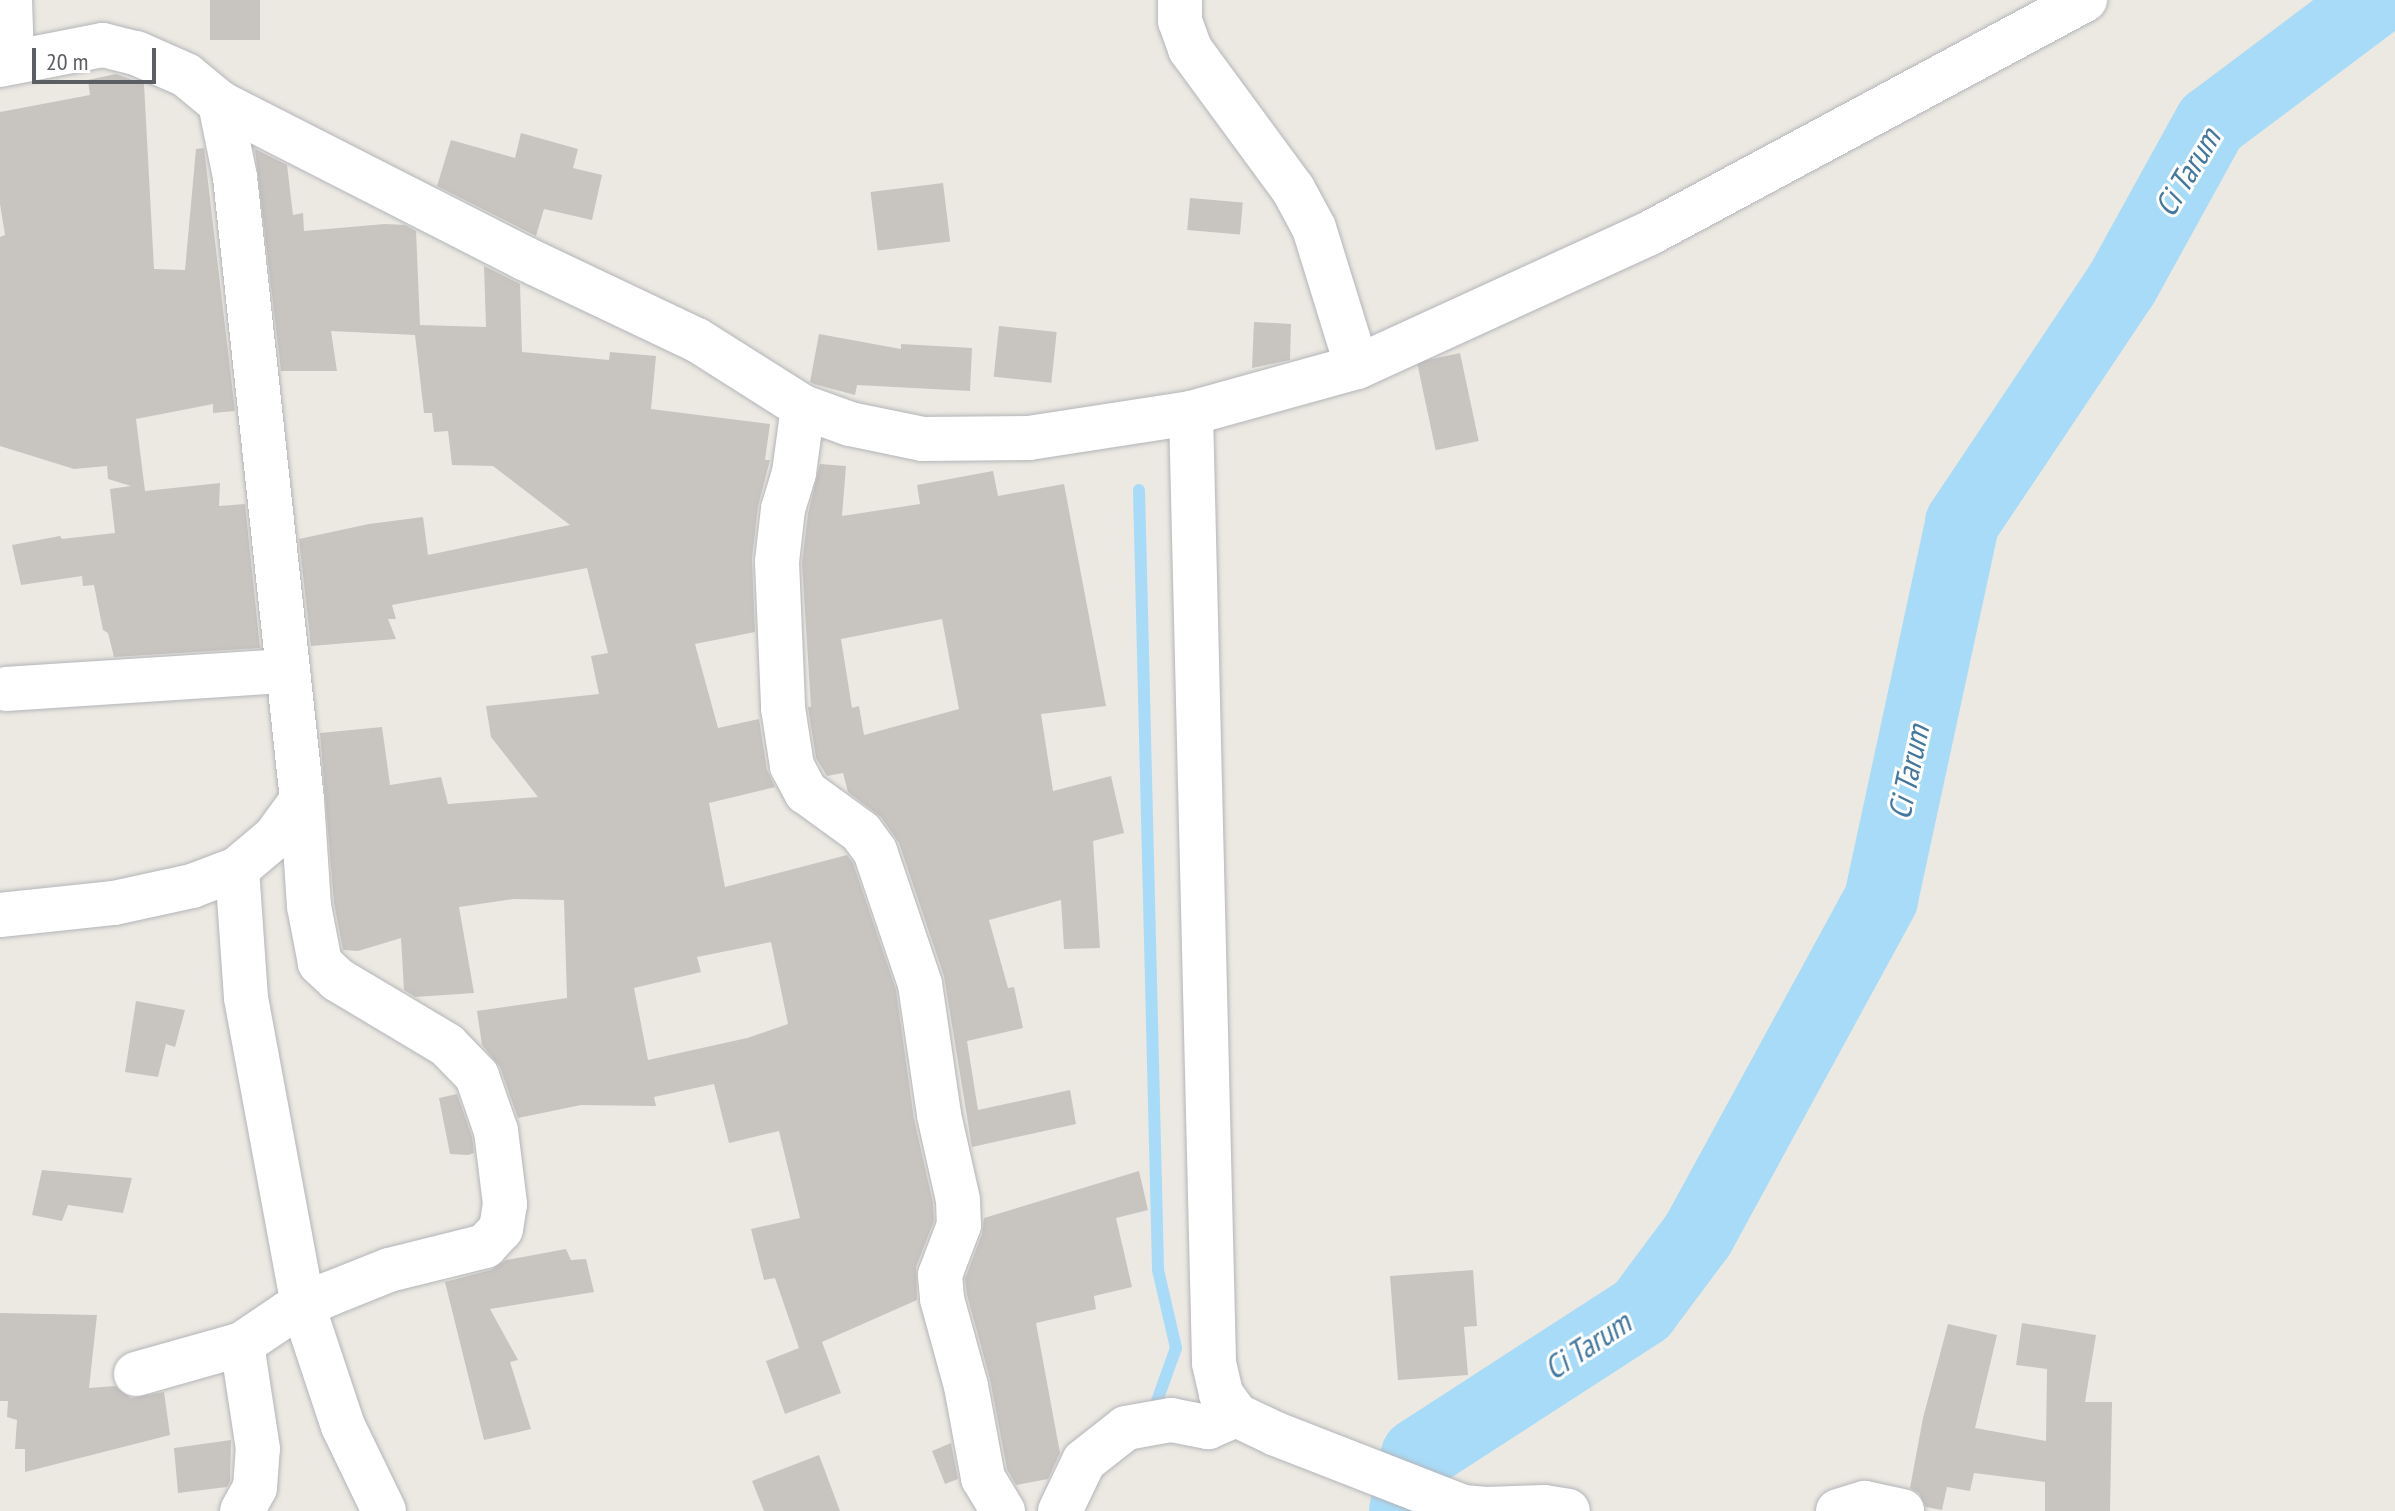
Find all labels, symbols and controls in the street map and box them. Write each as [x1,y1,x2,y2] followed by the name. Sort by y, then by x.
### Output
[36,32,160,82] scale bar
[46,46,88,77] text: 20 m
[2146,121,2228,223] water label: Ci Tarum
[1879,721,1937,823] water label: Ci Tarum
[1536,1303,1638,1387] water label: Ci Tarum

